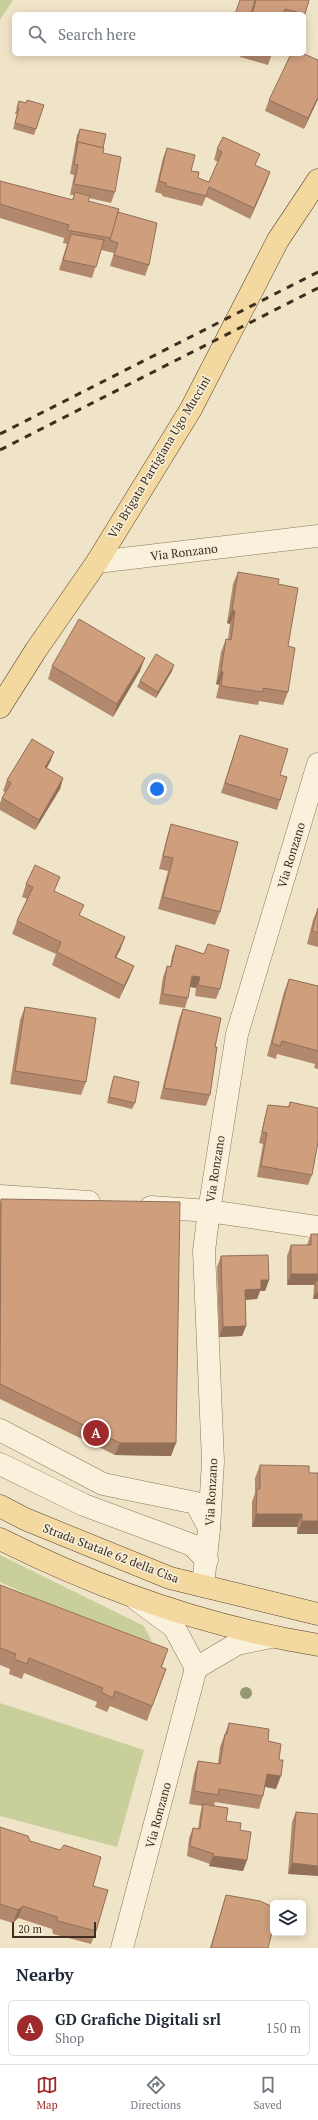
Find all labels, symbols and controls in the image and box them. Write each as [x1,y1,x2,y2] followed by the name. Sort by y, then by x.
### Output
[12,12,306,56] search box
[26,23,48,45] icon: search
[58,24,136,44] text: Search here
[104,373,214,541] street label: Via Brigata Partigiana Ugo Muccini
[150,540,219,564] street label: Via Ronzano
[147,779,167,799] your location
[274,820,308,890] street label: Via Ronzano
[202,1134,228,1204] street label: Via Ronzano
[83,1418,109,1448] pin: A
[202,1457,220,1526] street label: Via Ronzano
[41,1520,181,1586] street label: Strada Statale 62 della Cisa
[142,1780,174,1850] street label: Via Ronzano
[270,1900,306,1936] map controls
[270,1900,306,1936] button: layers
[12,1920,96,1939] scale bar
[18,1922,42,1936] text: 20 m
[16,1963,74,1986] text: Nearby
[55,2009,221,2029] text: GD Grafiche Digitali srl
[25,2019,35,2037] text: A
[266,2019,301,2037] text: 150 m
[55,2029,84,2047] text: Shop
[36,2074,58,2112] tab: Map
[130,2074,181,2112] tab: Directions
[253,2074,282,2112] tab: Saved

